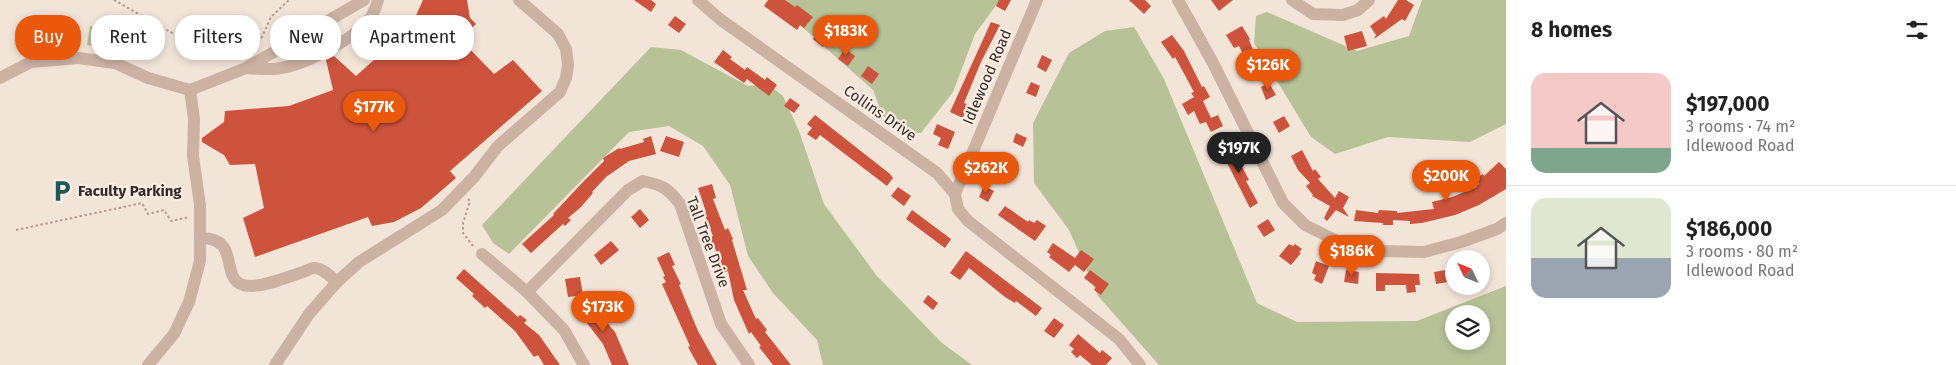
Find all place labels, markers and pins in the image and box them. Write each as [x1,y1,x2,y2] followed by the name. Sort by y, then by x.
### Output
[811,15,881,57] pin: $183K
[1233,48,1303,91] pin: $126K
[339,90,409,133] pin: $177K
[1204,132,1274,174] pin: $197K
[951,152,1021,194] pin: $262K
[1411,160,1481,202] pin: $200K
[49,178,75,204] parking icon: Faculty Parking
[78,182,182,200] place label: Faculty Parking
[1317,234,1387,277] pin: $186K
[568,290,638,333] pin: $173K

